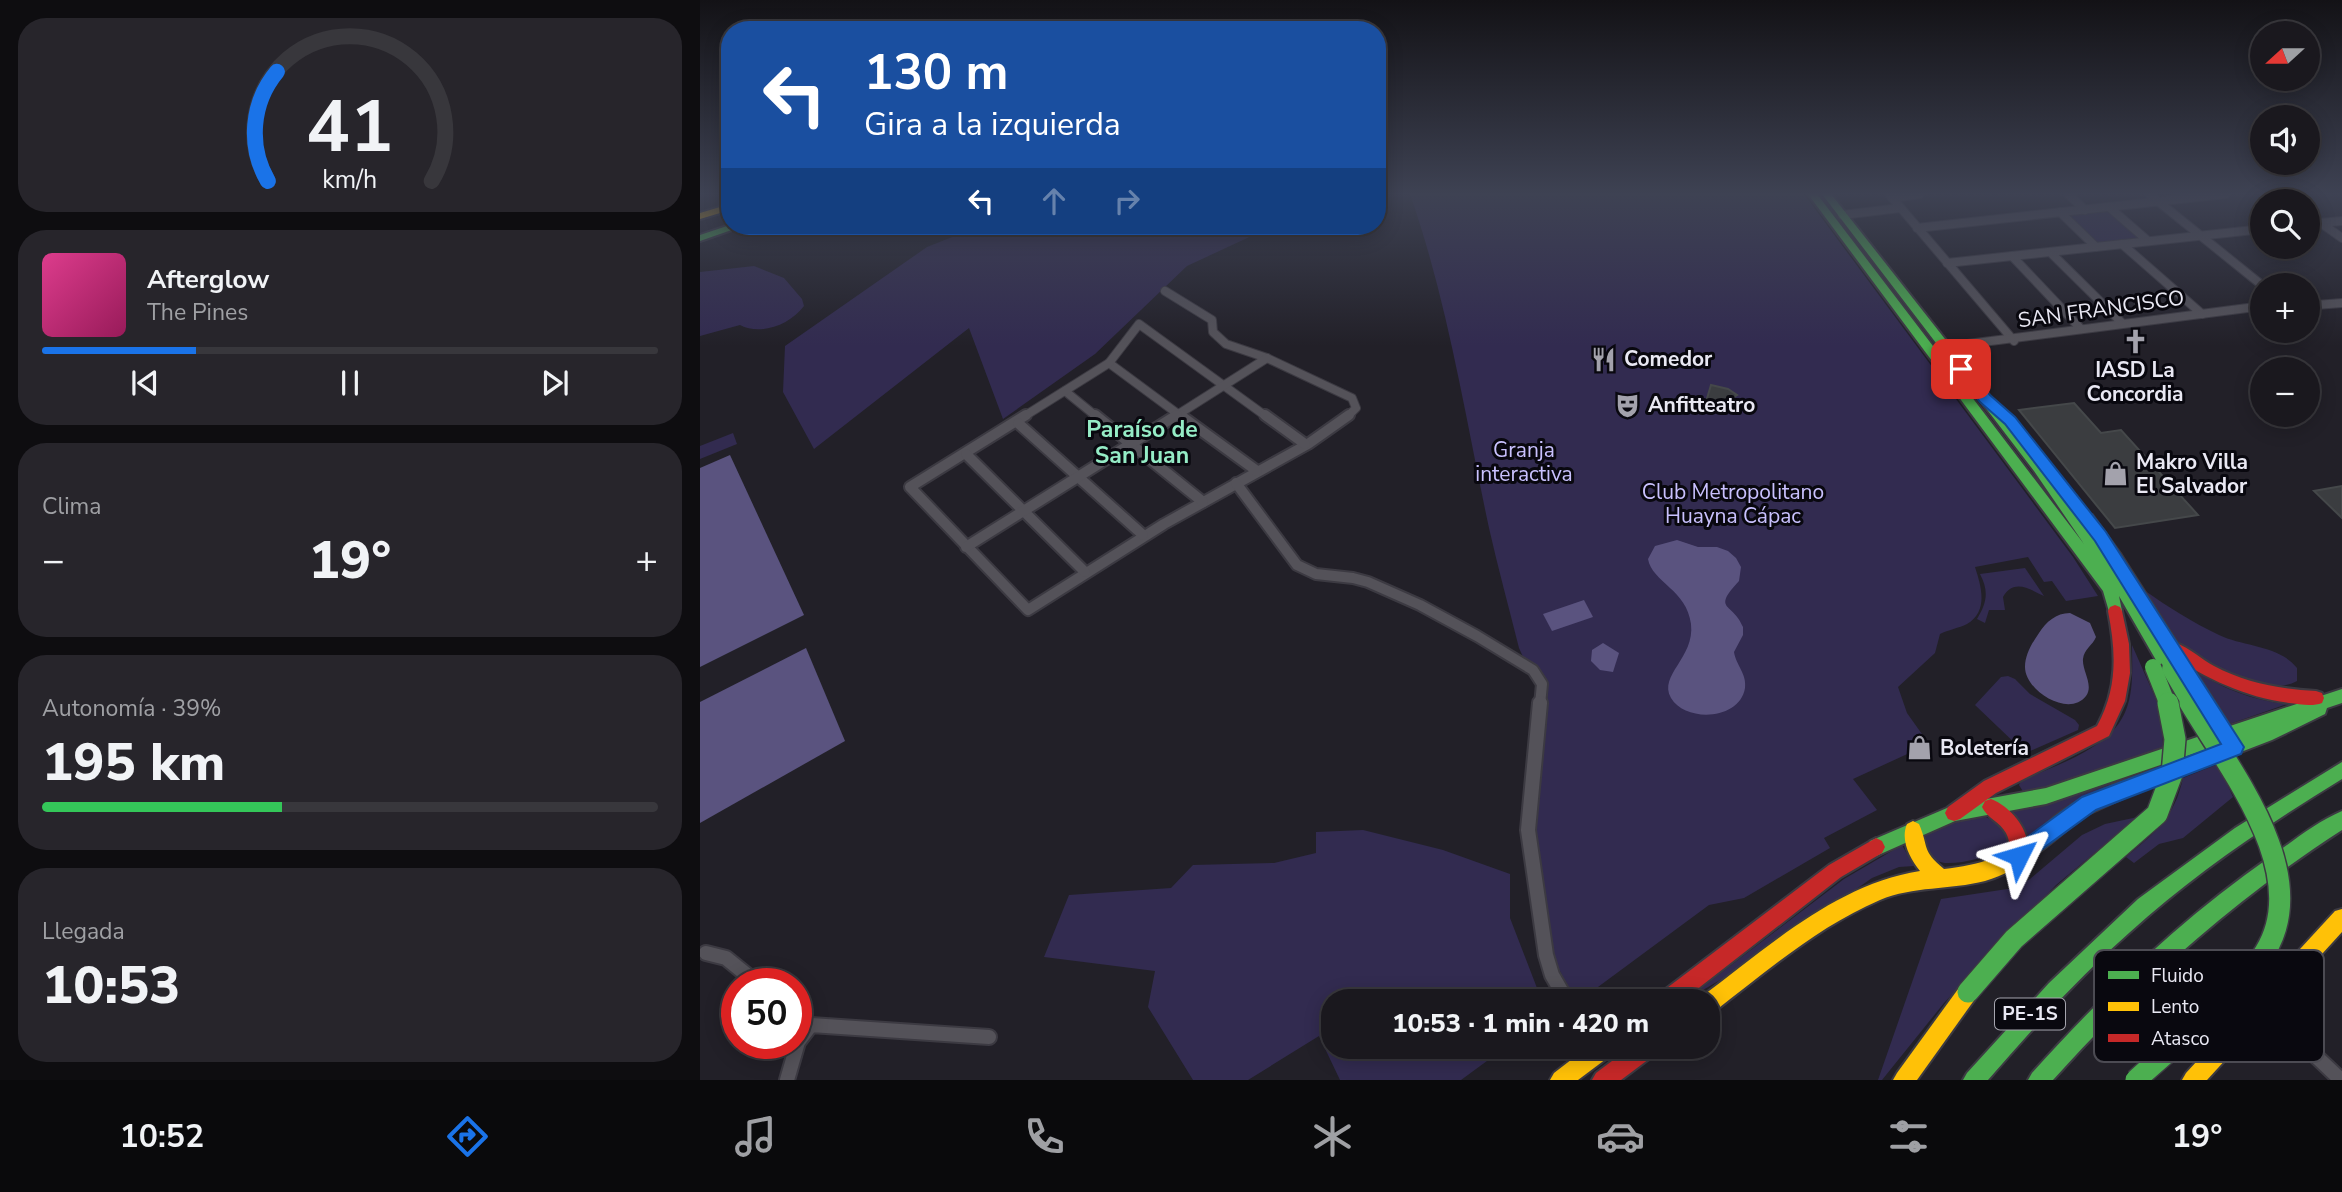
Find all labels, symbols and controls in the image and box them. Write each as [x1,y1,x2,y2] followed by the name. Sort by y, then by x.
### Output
[2250,21,2320,91] north arrow
[2250,21,2320,427] map controls
[864,39,1008,106] text: 130 m
[749,49,840,140] icon: left
[306,78,394,178] text: 41
[864,103,1121,146] text: Gira a la izquierda
[2250,105,2320,175] button: sound
[322,163,378,197] text: km/h
[962,182,1000,220] icon: left
[1035,182,1073,220] icon: ahead
[1108,182,1146,220] icon: right
[2250,189,2320,259] button: search
[147,262,270,297] text: Afterglow
[2250,273,2320,343] button: +
[2016,283,2186,335] street label: SAN FRANCISCO
[147,297,248,328] text: The Pines
[2121,327,2149,355] church icon: IASD La Concordia
[1931,339,1991,399] pin
[1590,345,1618,373] restaurant icon: Comedor
[1624,345,1713,373] place label: Comedor
[1942,350,1980,388] icon: arrive
[2086,356,2184,408] place label: IASD La Concordia
[2250,357,2320,427] button: −
[126,364,164,402] icon: previous
[331,364,369,402] icon: pause
[536,364,574,402] icon: next
[1614,391,1642,419] theatre icon: Anfitteatro
[1648,391,1755,419] place label: Anfitteatro
[1086,414,1198,471] district label: Paraíso de San Juan
[1475,436,1573,488] park label: Granja interactiva
[2136,448,2248,500] place label: Makro Villa El Salvador
[2102,460,2130,488] shop icon: Makro Villa El Salvador
[1642,478,1824,530] park label: Club Metropolitano Huayna Cápac
[42,491,102,522] text: Clima
[309,525,391,596] text: 19°
[42,535,65,586] text: −
[635,535,658,586] text: +
[42,693,222,724] text: Autonomía · 39%
[42,727,225,798] text: 195 km
[1906,734,1934,762] shop icon: Boletería
[1940,734,2029,762] place label: Boletería
[1982,819,2056,893] position arrow
[42,916,125,947] text: Llegada
[42,950,180,1021] text: 10:53
[2094,950,2324,1062] legend
[2151,963,2204,989] text: Fluido
[721,968,812,1059] speed limit sign: 50
[2151,994,2199,1020] text: Lento
[1995,998,2065,1030] road number: PE-1S
[1392,1006,1649,1041] text: 10:53 · 1 min · 420 m
[2151,1026,2210,1052] text: Atasco
[443,1112,492,1161] icon: directions
[731,1112,780,1161] icon: music
[1020,1112,1069,1161] icon: phone
[1308,1112,1357,1161] icon: climate
[1596,1112,1645,1161] icon: car
[1884,1112,1933,1161] icon: filters
[120,1115,204,1158] text: 10:52
[2172,1115,2222,1158] text: 19°

